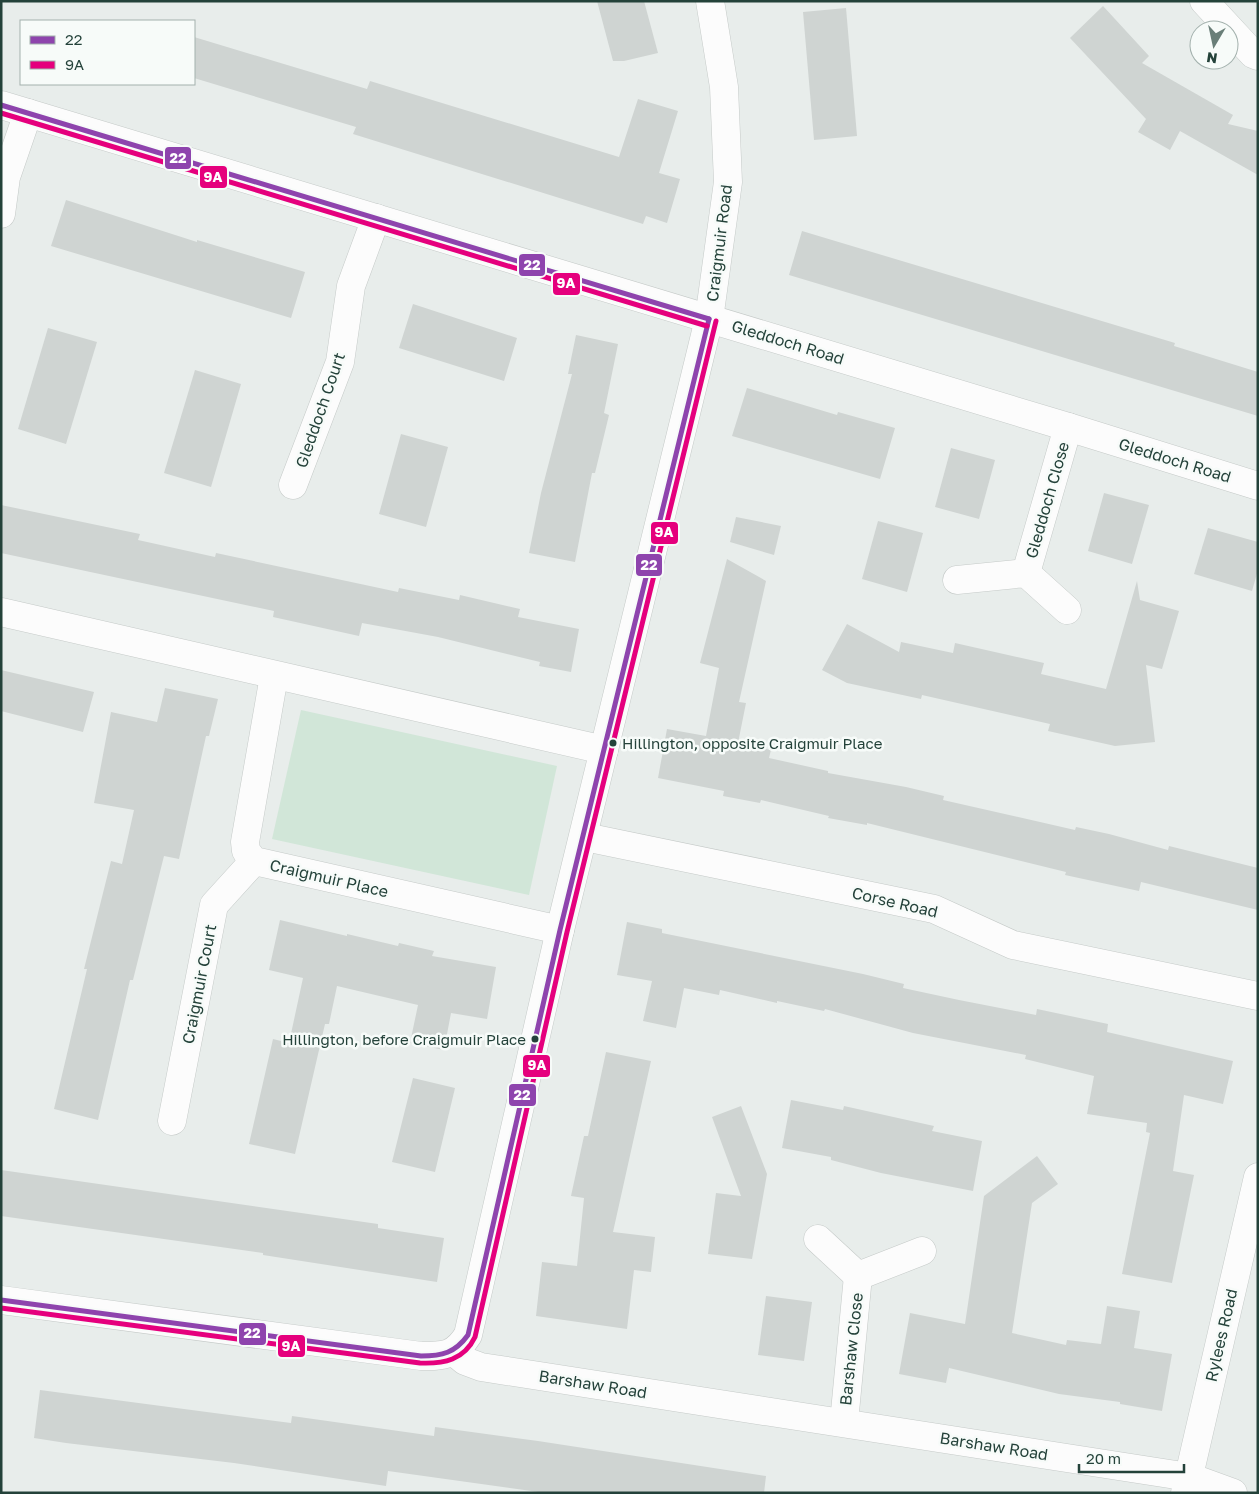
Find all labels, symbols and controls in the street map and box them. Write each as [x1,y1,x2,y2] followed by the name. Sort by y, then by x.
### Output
[20,20,195,85] legend
[1189,20,1239,70] north arrow
[65,30,82,48] text: 22
[1205,49,1218,68] text: N
[65,55,84,73] text: 9A
[164,146,192,170] line badge: 22
[169,149,187,166] text: 22
[199,165,228,189] line badge: 9A
[204,168,222,185] text: 9A
[702,183,736,303] street label: Craigmuir Road
[518,253,546,277] line badge: 22
[523,256,541,273] text: 22
[552,272,581,296] line badge: 9A
[557,274,575,291] text: 9A
[729,315,847,369] street label: Gleddoch Road
[291,350,349,470] street label: Gleddoch Court
[1116,433,1234,487] street label: Gleddoch Road
[1021,439,1073,561] street label: Gleddoch Close
[650,521,679,545] line badge: 9A
[655,523,673,540] text: 9A
[635,553,663,577] line badge: 22
[640,556,658,573] text: 22
[622,734,883,752] place label: Hillington, opposite Craigmuir Place
[608,738,618,748] marker: Hillington, opposite Craigmuir Place
[268,855,390,901] street label: Craigmuir Place
[850,882,940,922] street label: Corse Road
[178,922,220,1046] street label: Craigmuir Court
[282,1030,526,1048] place label: Hillington, before Craigmuir Place
[530,1034,540,1044] marker: Hillington, before Craigmuir Place
[522,1054,551,1078] line badge: 9A
[528,1056,546,1073] text: 9A
[508,1083,537,1107] line badge: 22
[513,1086,531,1103] text: 22
[1201,1286,1241,1384] street label: Rylees Road
[835,1292,867,1406] street label: Barshaw Close
[238,1322,267,1346] line badge: 22
[243,1324,261,1341] text: 22
[277,1334,306,1358] line badge: 9A
[282,1337,300,1354] text: 9A
[537,1366,649,1402] street label: Barshaw Road
[938,1428,1050,1464] street label: Barshaw Road
[1079,1442,1184,1474] scale bar
[1086,1449,1121,1467] text: 20 m

